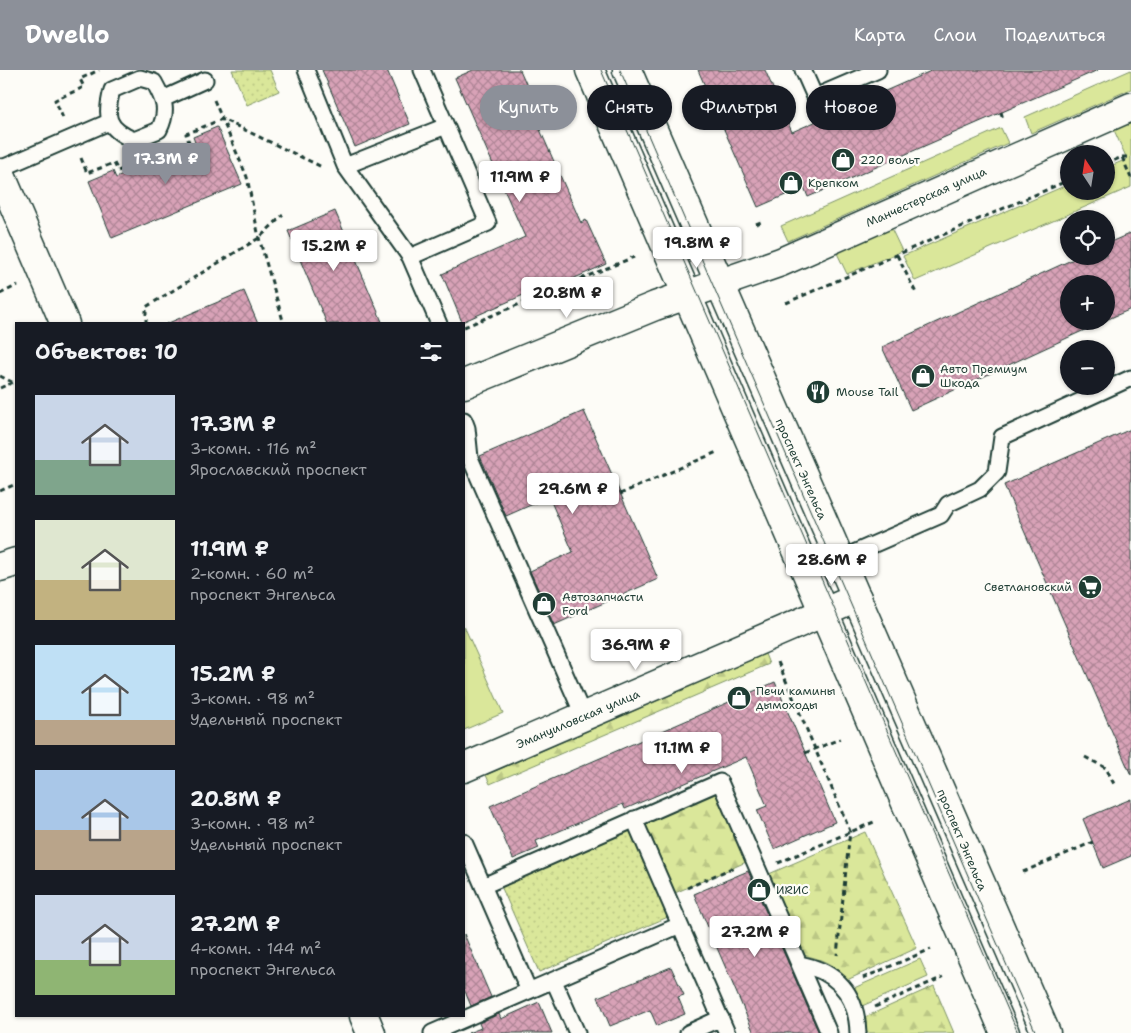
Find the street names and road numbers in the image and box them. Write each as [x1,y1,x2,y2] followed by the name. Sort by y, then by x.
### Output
[863,163,989,231] street label: Манчестерская улица
[772,416,831,523] street label: проспект Энгельса
[514,685,643,752] street label: Эмануиловская улица
[933,787,991,894] street label: проспект Энгельса

